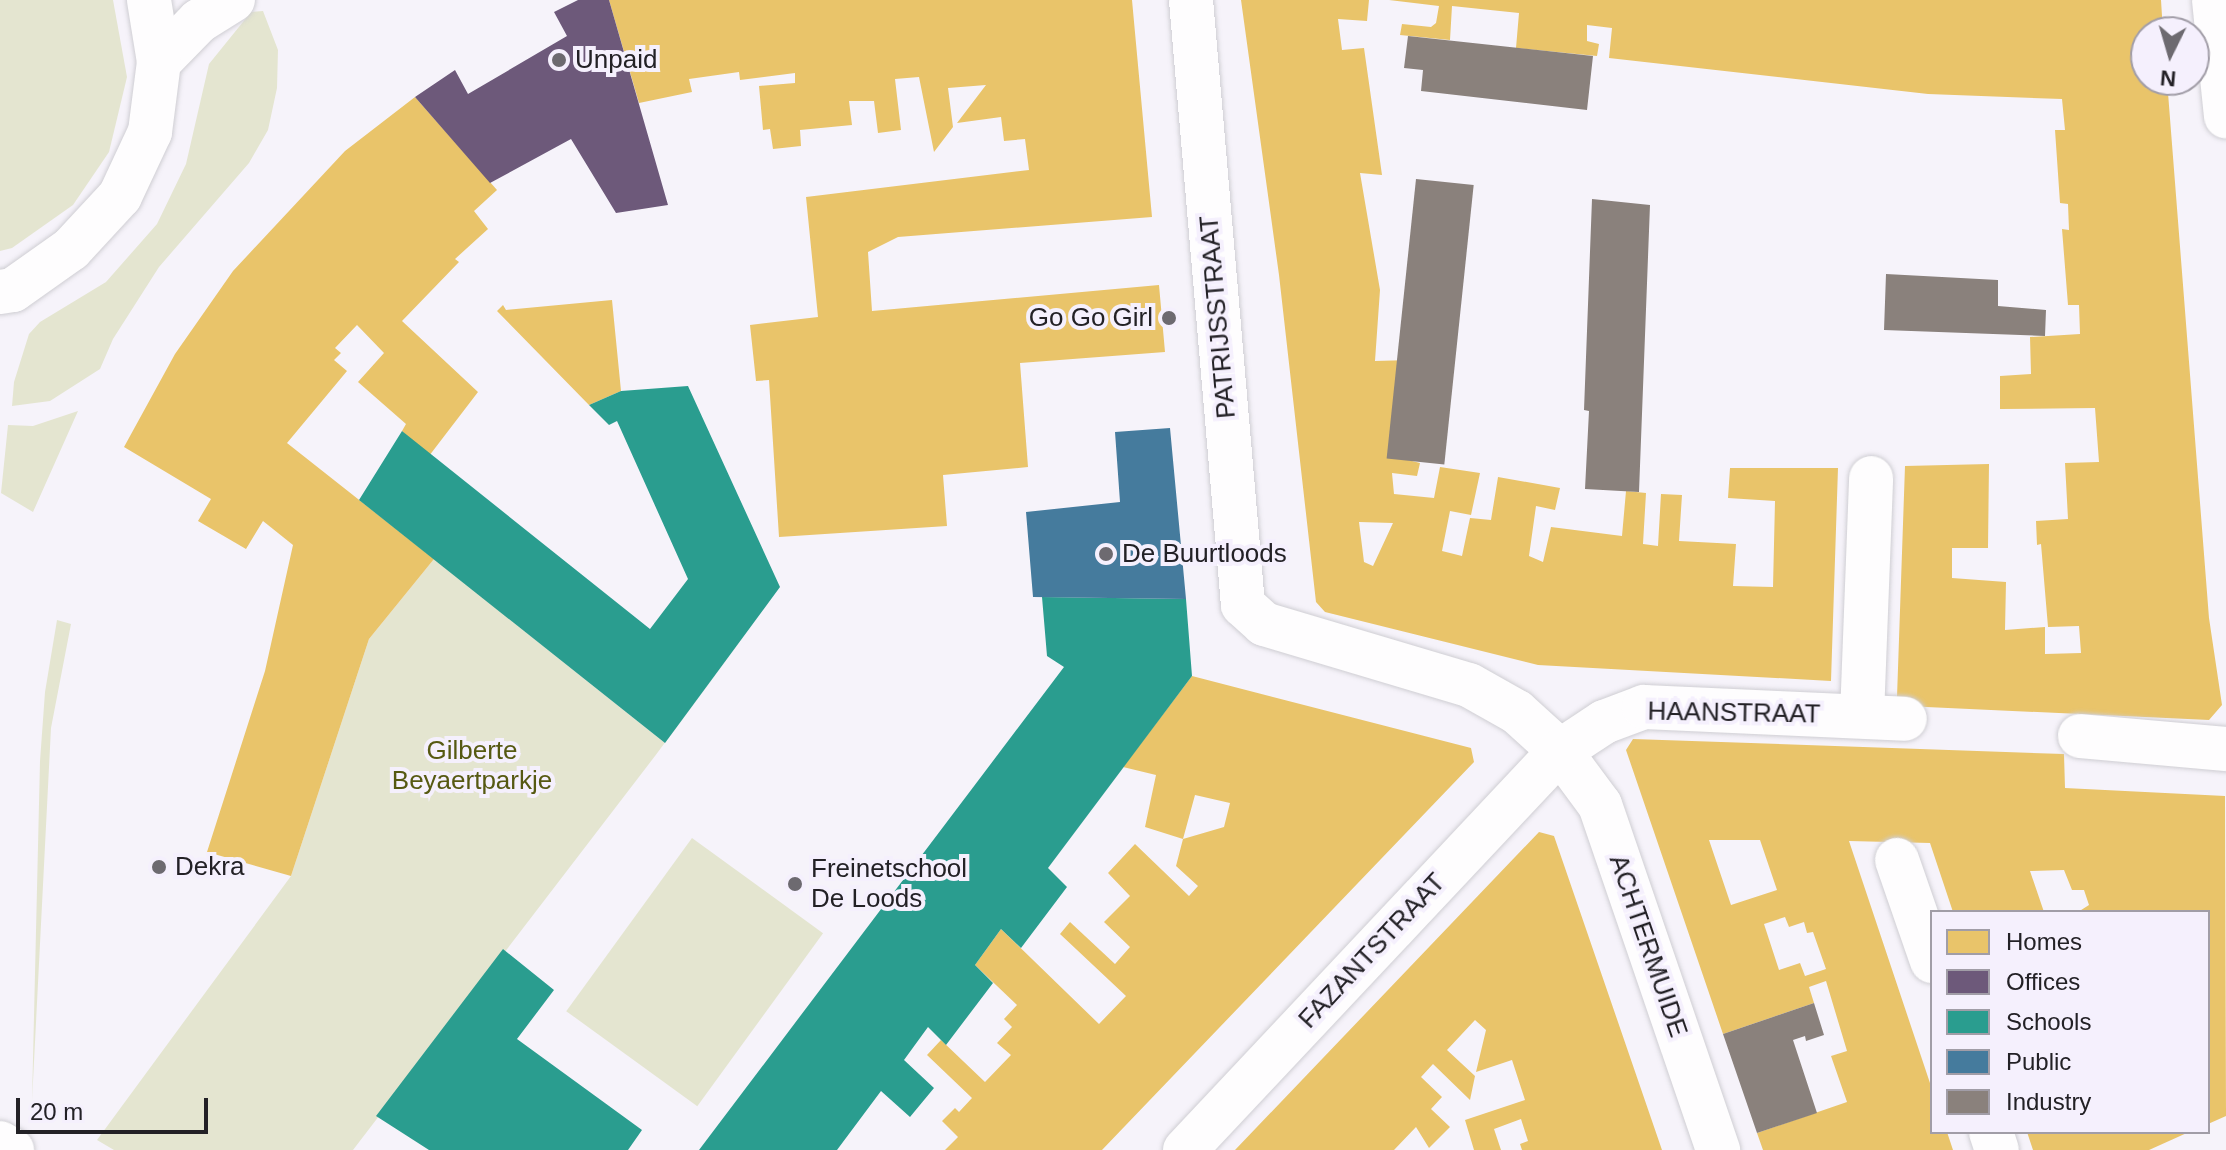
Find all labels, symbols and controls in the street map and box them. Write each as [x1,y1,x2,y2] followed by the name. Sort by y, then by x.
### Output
[2130,16,2210,96] north arrow
[575,44,657,76] place label: Unpaid
[550,51,568,69] marker: Unpaid
[2159,65,2177,92] text: N
[1194,214,1242,420] street label: PATRIJSSTRAAT
[1029,302,1153,334] place label: Go Go Girl
[1160,309,1178,327] marker: Go Go Girl
[1122,538,1287,570] place label: De Buurtloods
[1097,545,1115,563] marker: De Buurtloods
[1647,696,1821,730] street label: HAANSTRAAT
[392,735,552,796] park label: Gilberte Beyaertparkje
[175,851,244,883] place label: Dekra
[1602,851,1694,1041] street label: ACHTERMUIDE
[811,853,967,914] place label: Freinetschool De Loods
[150,858,168,876] marker: Dekra
[1292,867,1452,1035] street label: FAZANTSTRAAT
[786,875,804,893] marker: Freinetschool De Loods
[1930,910,2210,1134] legend
[2006,928,2082,955] text: Homes
[2006,968,2080,995] text: Offices
[2006,1008,2091,1035] text: Schools
[2006,1048,2071,1075] text: Public
[20,1082,212,1132] scale bar
[2006,1088,2091,1115] text: Industry
[30,1098,83,1125] text: 20 m

